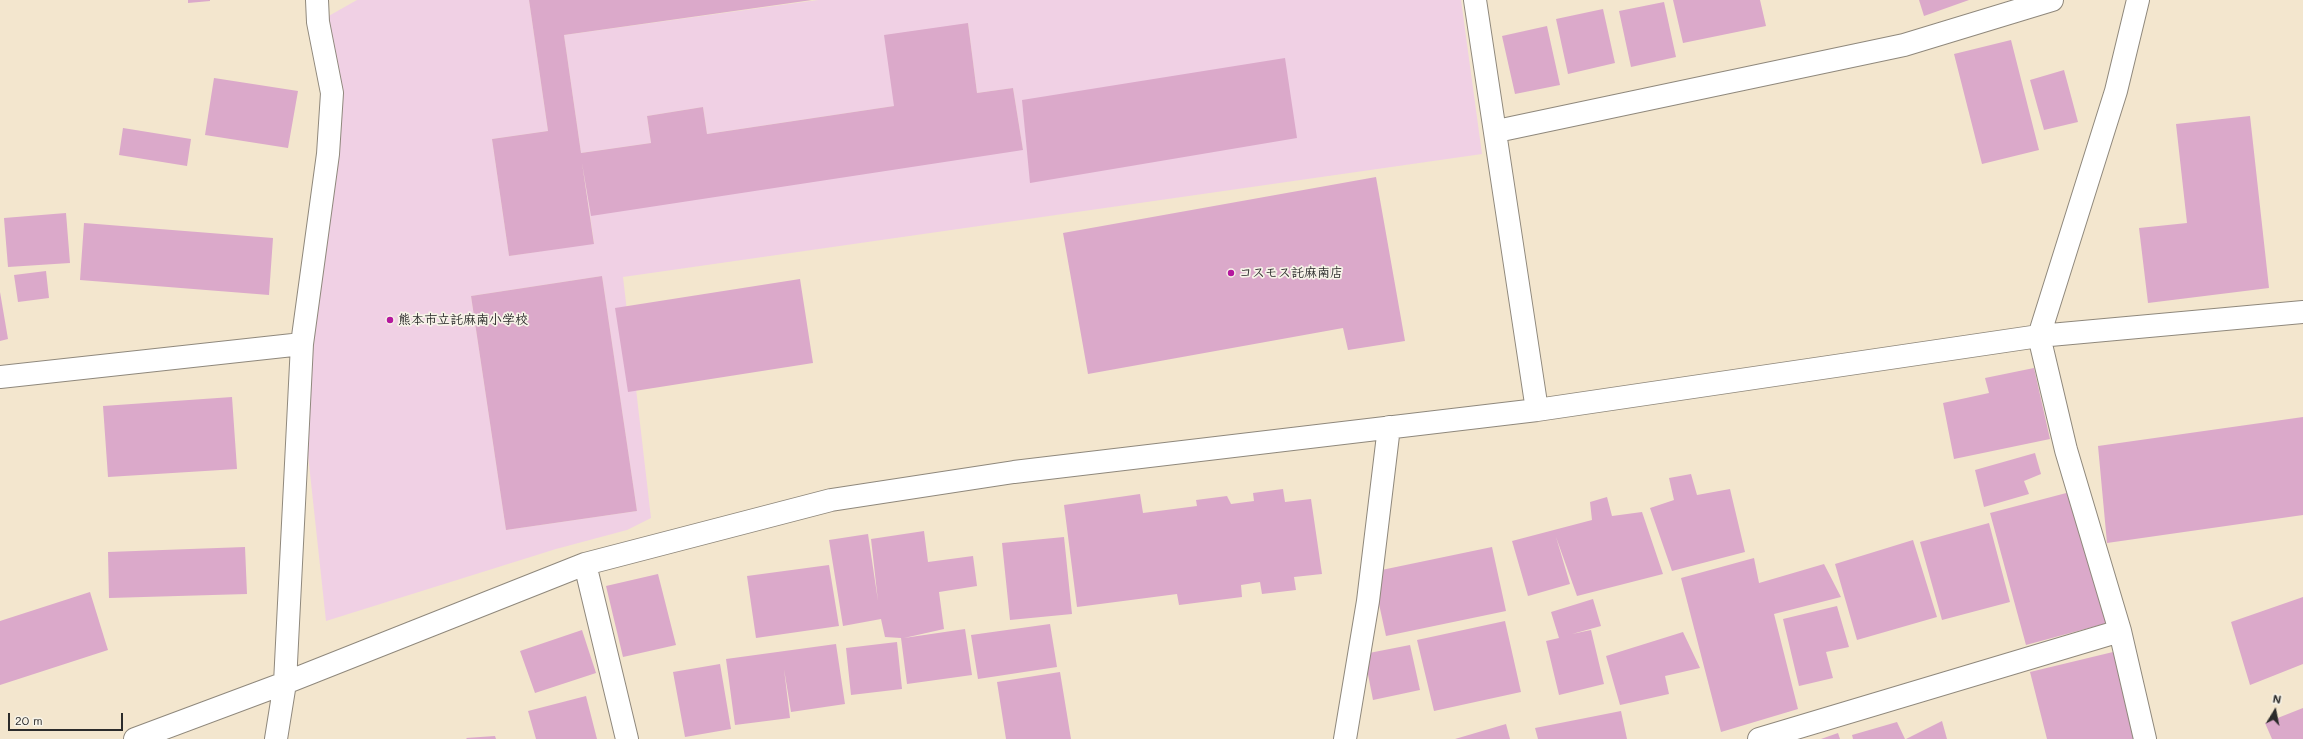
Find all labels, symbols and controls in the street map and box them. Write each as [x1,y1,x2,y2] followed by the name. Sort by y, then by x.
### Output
[1239,265,1343,281] place label: コスモス託麻南店
[1226,268,1236,278] marker: コスモス託麻南店
[398,312,528,328] place label: 熊本市立託麻南小学校
[385,315,395,325] marker: 熊本市立託麻南小学校
[2255,691,2295,731] north arrow
[2272,691,2283,707] text: N
[10,705,125,731] scale bar
[15,712,43,728] text: 20 m

